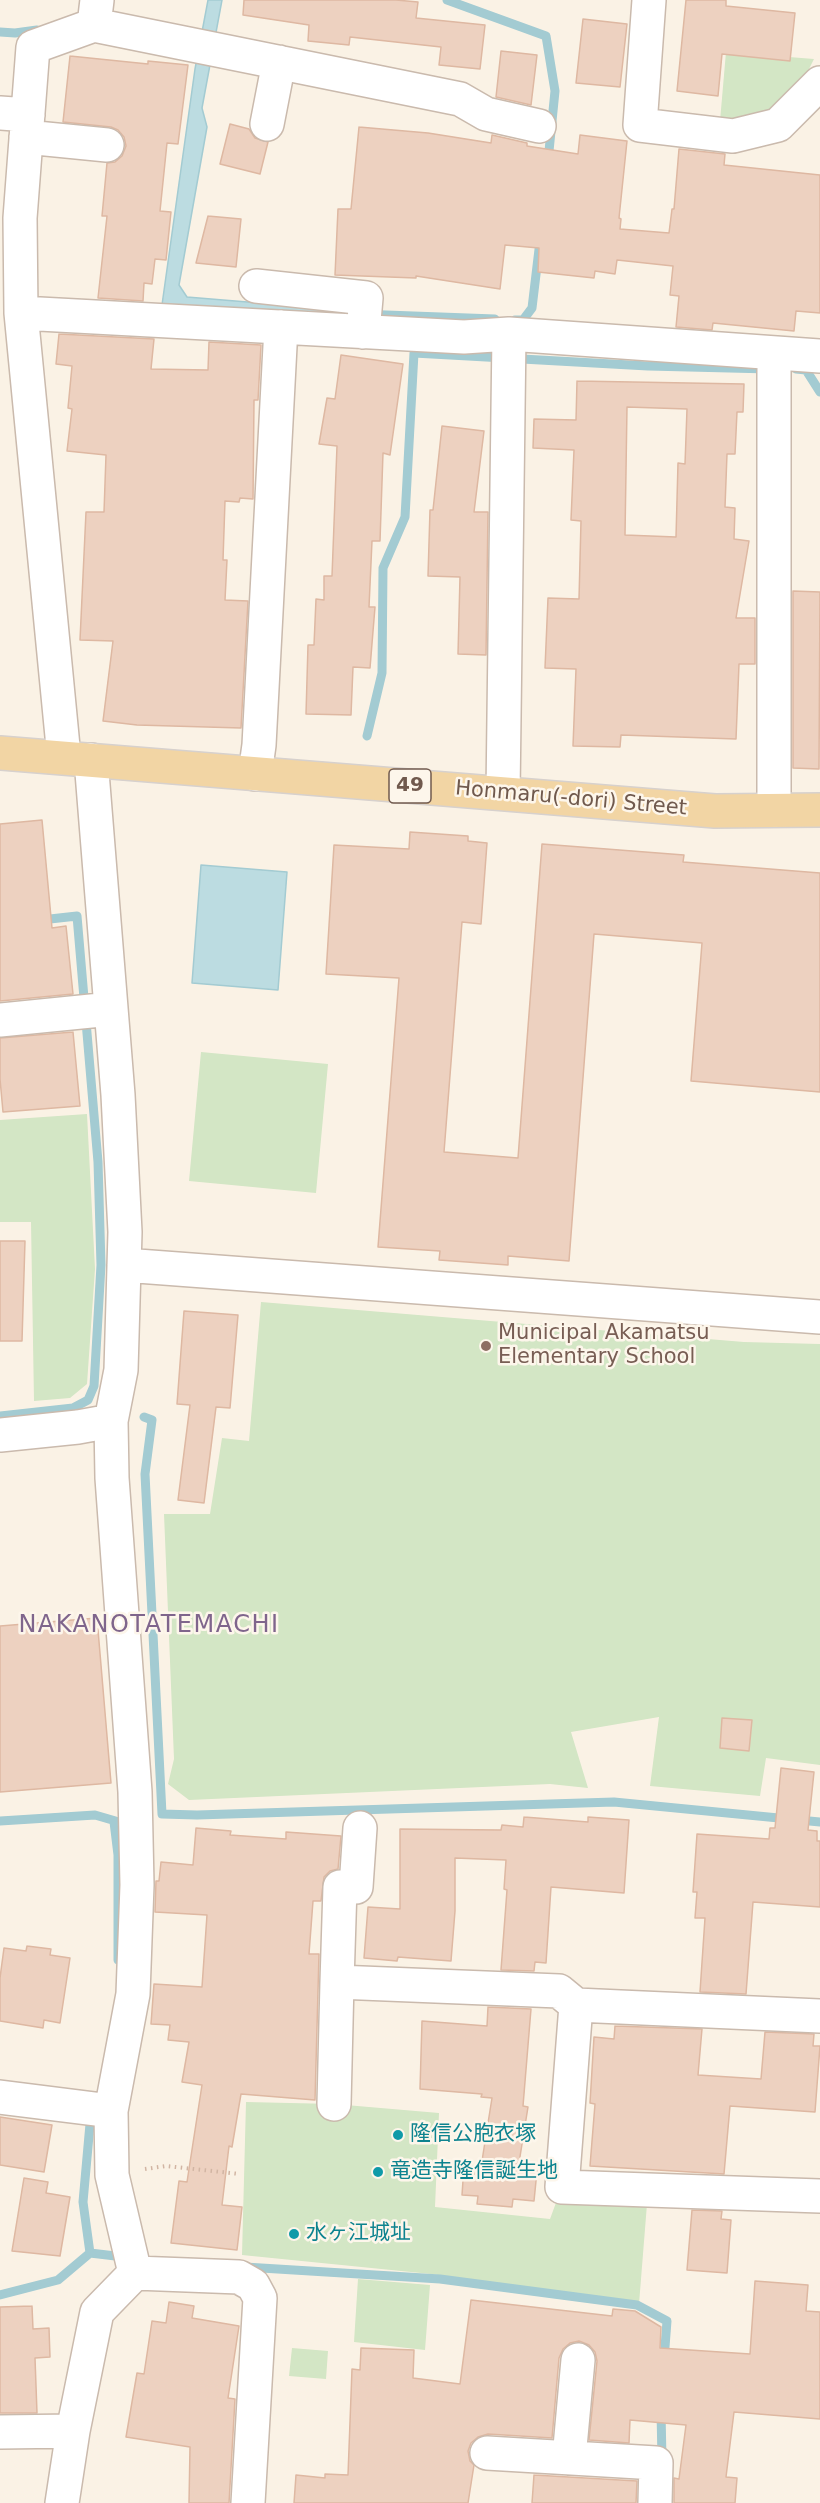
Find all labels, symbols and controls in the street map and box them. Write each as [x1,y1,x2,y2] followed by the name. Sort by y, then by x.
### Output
[389,769,431,803] road number: 49
[454,776,688,822] street label: Honmaru(-dori) Street
[498,1321,709,1371] place label: Municipal Akamatsu Elementary School
[479,1339,493,1353] marker: Municipal Akamatsu Elementary School
[18,1612,280,1640] district label: NAKANOTATEMACHI
[410,2122,536,2148] place label: 隆信公胞衣塚
[391,2128,405,2142] marker: 隆信公胞衣塚
[390,2159,558,2185] place label: 竜造寺隆信誕生地
[371,2165,385,2179] marker: 竜造寺隆信誕生地
[306,2221,411,2247] place label: 水ヶ江城址
[287,2227,301,2241] marker: 水ヶ江城址

